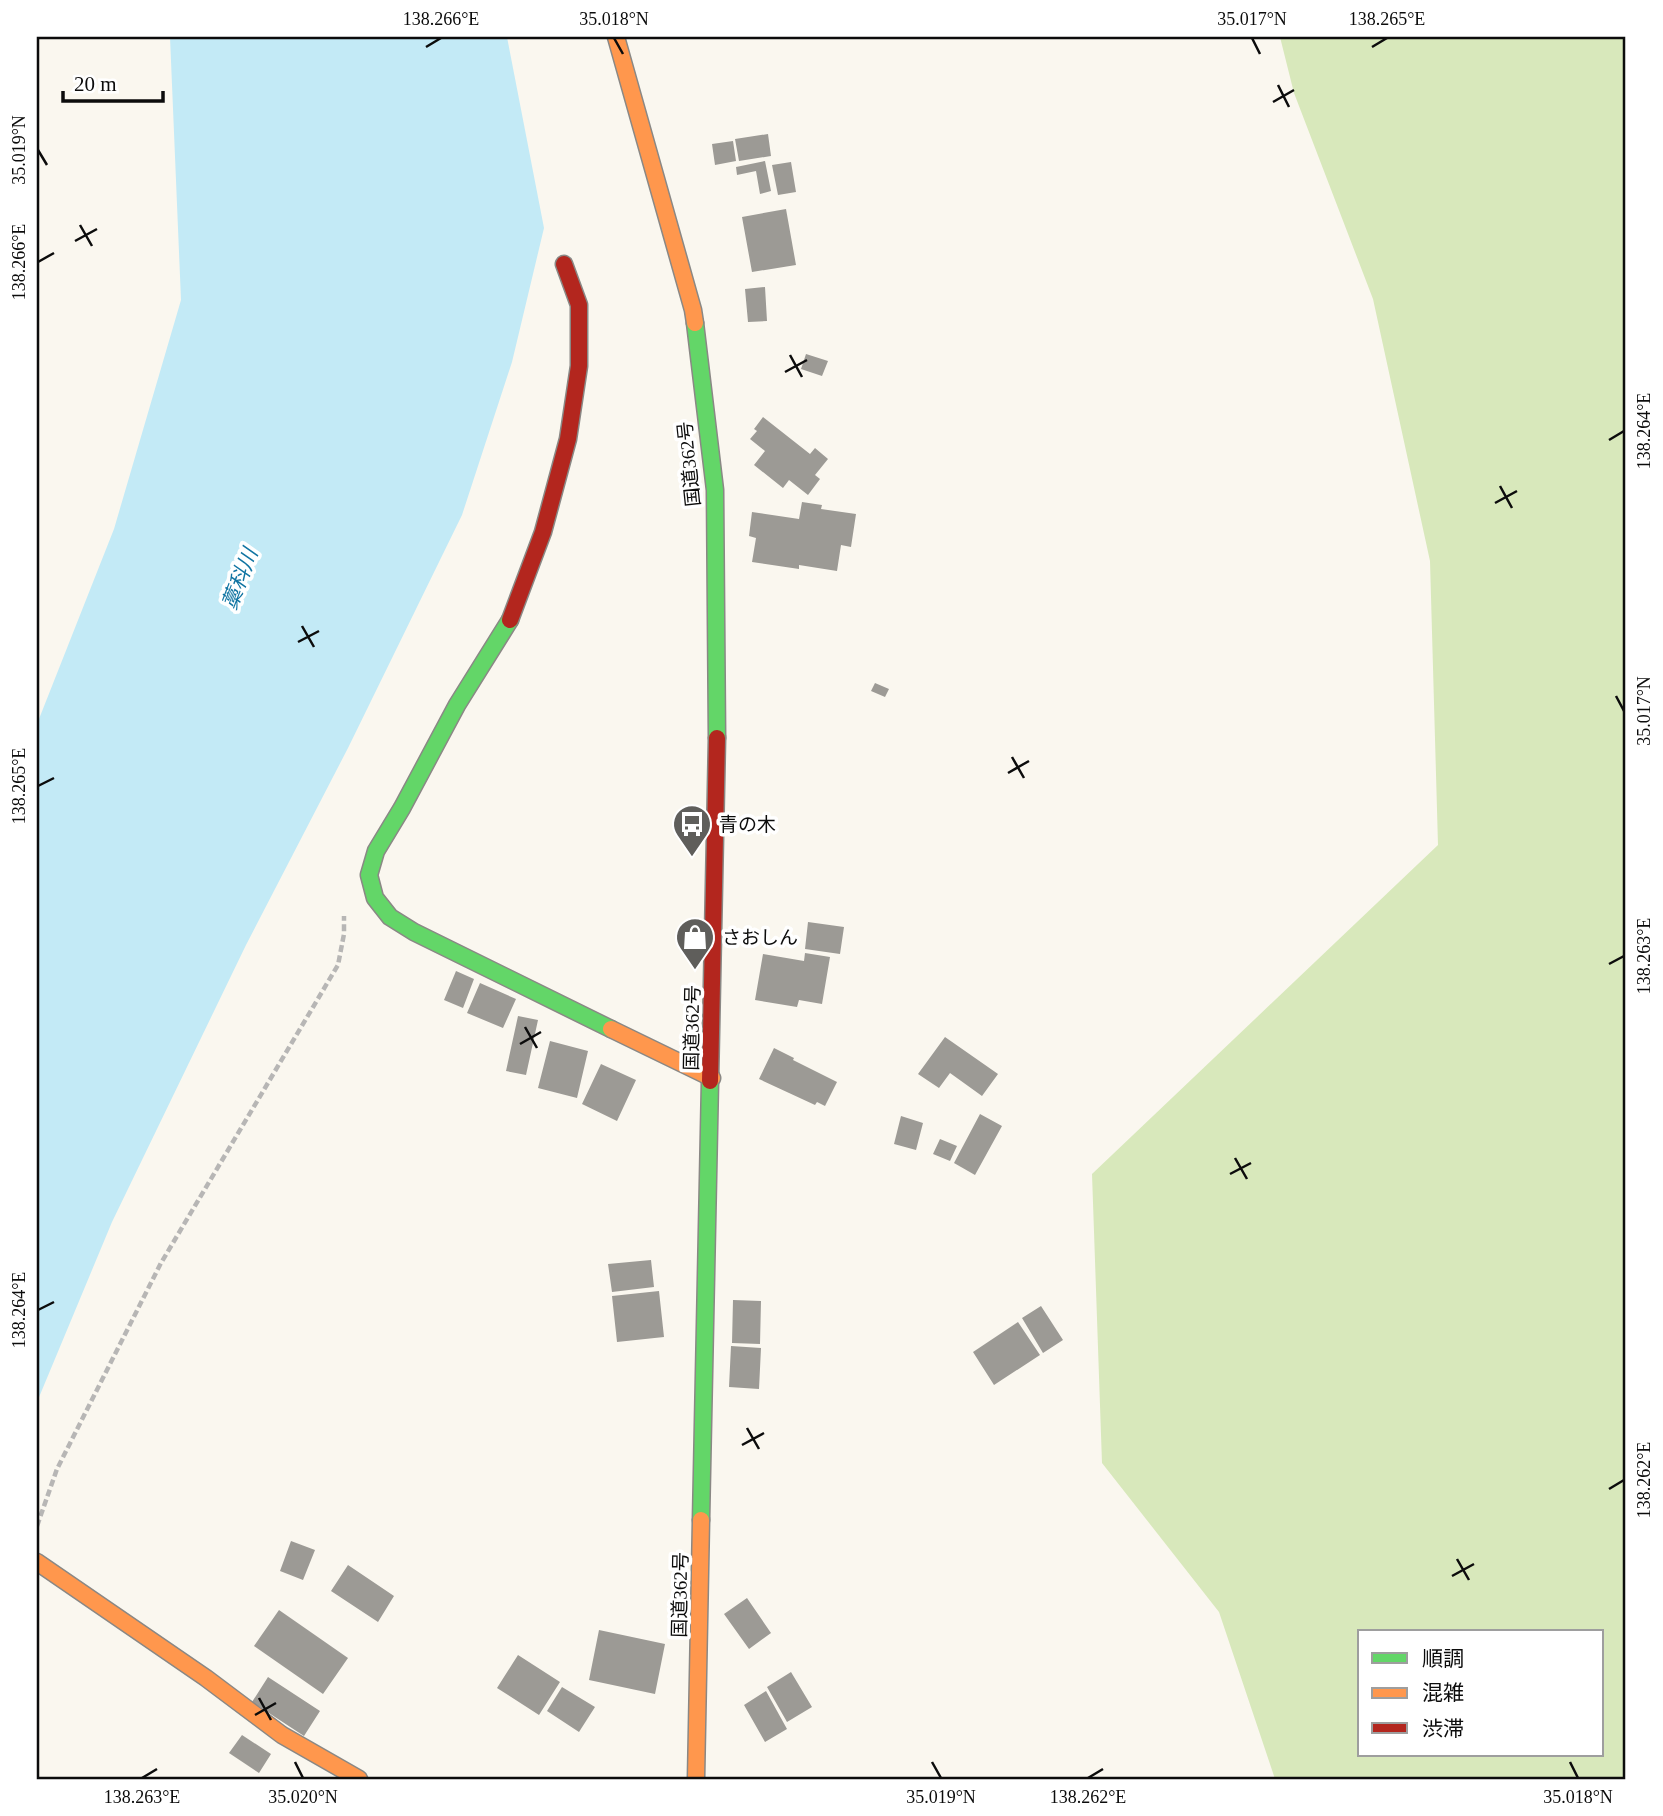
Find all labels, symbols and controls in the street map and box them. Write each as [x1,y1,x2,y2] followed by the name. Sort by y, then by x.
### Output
[403,9,479,29] text: 138.266°E
[579,9,649,29] text: 35.018°N
[1217,9,1287,29] text: 35.017°N
[1349,9,1425,29] text: 138.265°E
[63,60,163,104] scale bar
[74,72,117,96] text: 20 m
[9,115,29,185] text: 35.019°N
[9,224,29,300] text: 138.266°E
[1634,393,1654,469] text: 138.264°E
[674,420,704,508] street label: 国道362号
[218,543,263,613] water label: 藁科川
[1634,676,1654,746] text: 35.017°N
[9,748,29,824] text: 138.265°E
[671,803,713,858] bus stop icon: 青の木
[719,814,776,835] place label: 青の木
[674,916,716,971] shop icon: さおしん
[1634,918,1654,994] text: 138.263°E
[722,927,798,948] place label: さおしん
[681,985,703,1071] street label: 国道362号
[9,1272,29,1348] text: 138.264°E
[1634,1442,1654,1518] text: 138.262°E
[669,1552,691,1638] street label: 国道362号
[1358,1630,1604,1756] legend
[1422,1647,1464,1671] text: 順調
[1422,1681,1464,1705] text: 混雑
[1422,1717,1464,1741] text: 渋滞
[104,1787,180,1807] text: 138.263°E
[268,1787,338,1807] text: 35.020°N
[906,1787,976,1807] text: 35.019°N
[1050,1787,1126,1807] text: 138.262°E
[1543,1787,1613,1807] text: 35.018°N

